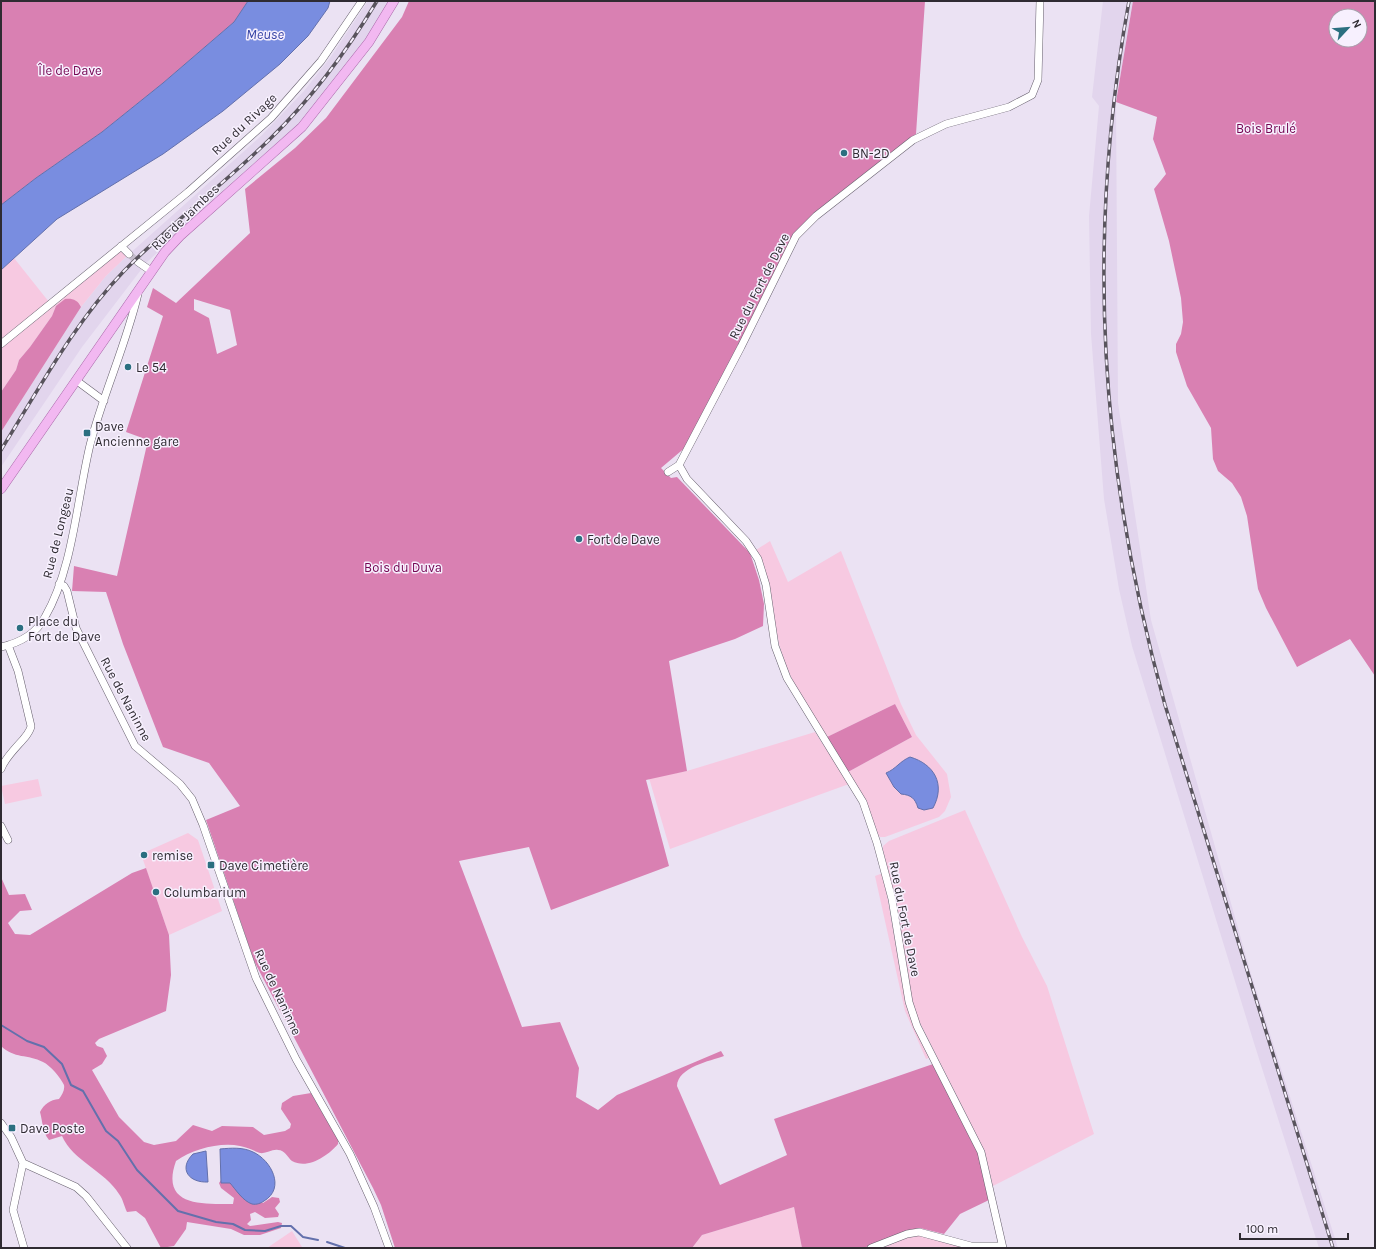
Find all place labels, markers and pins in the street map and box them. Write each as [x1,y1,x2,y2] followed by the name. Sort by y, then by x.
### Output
[852,146,890,161] place label: BN-2D
[839,148,849,158] marker: BN-2D
[136,360,166,375] place label: Le 54
[123,362,133,372] marker: Le 54
[95,419,179,449] place label: Dave Ancienne gare
[82,428,92,438] marker: Dave Ancienne gare
[587,532,660,547] place label: Fort de Dave
[574,534,584,544] marker: Fort de Dave
[28,614,101,644] place label: Place du Fort de Dave
[15,623,25,633] marker: Place du Fort de Dave
[152,848,193,863] place label: remise
[139,850,149,860] marker: remise
[219,858,309,873] place label: Dave Cimetière
[206,860,216,870] marker: Dave Cimetière
[164,885,246,900] place label: Columbarium
[151,887,161,897] marker: Columbarium
[20,1121,85,1136] place label: Dave Poste
[7,1123,17,1133] marker: Dave Poste

